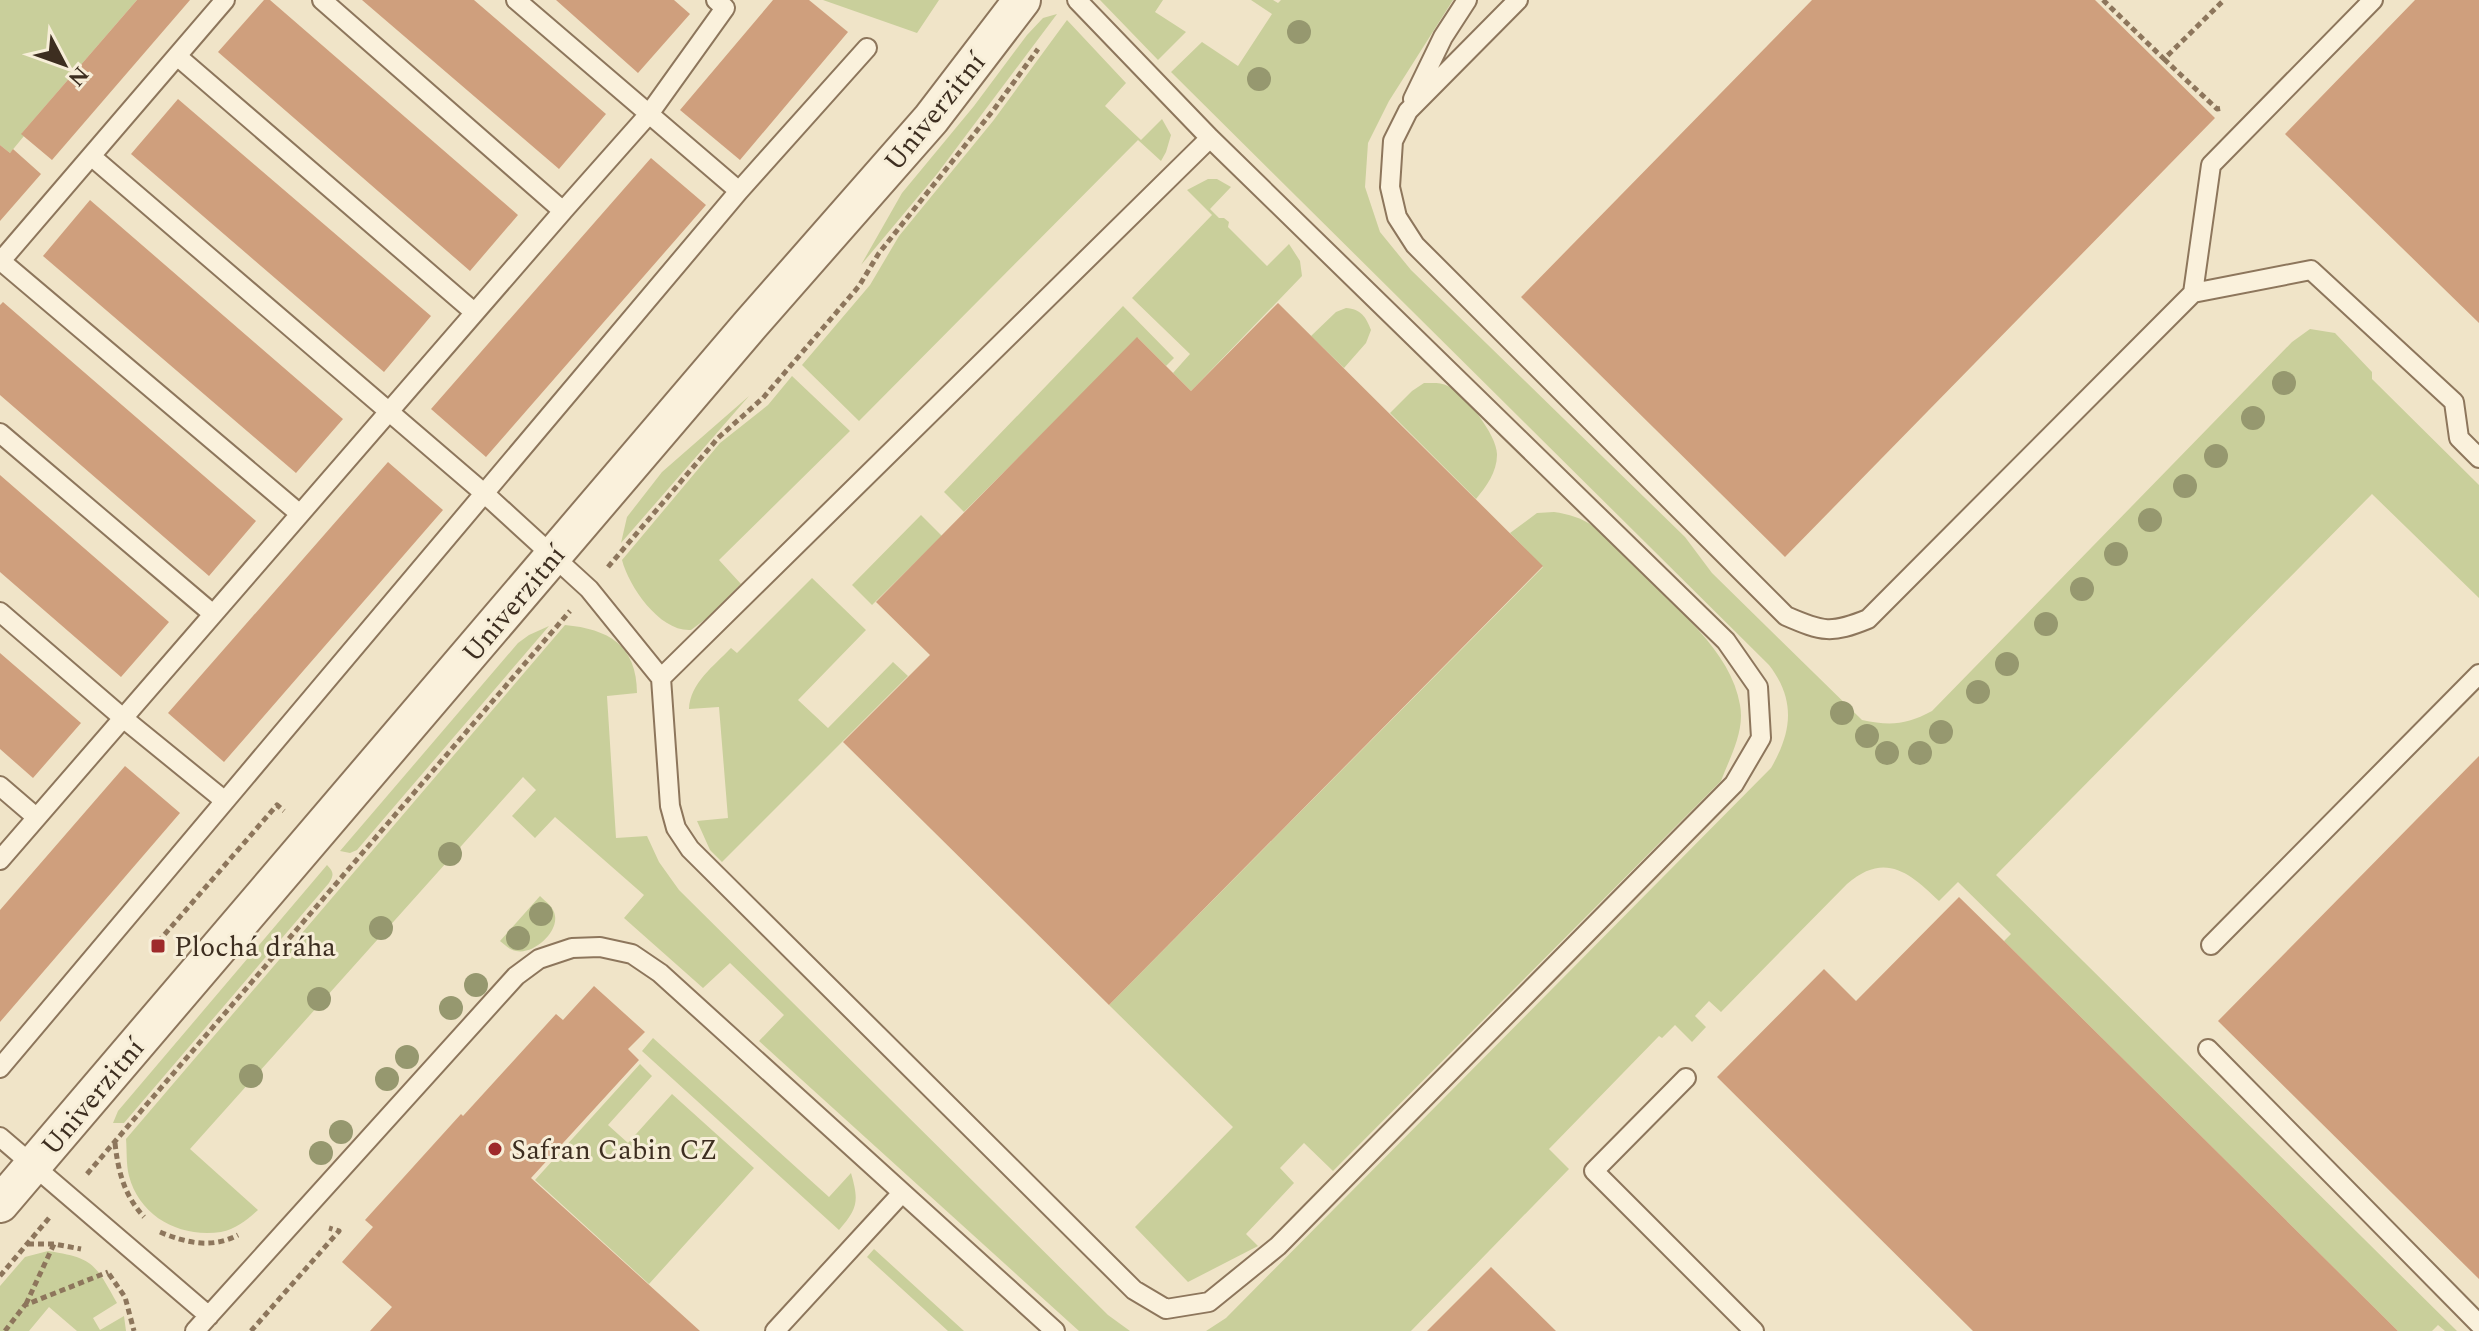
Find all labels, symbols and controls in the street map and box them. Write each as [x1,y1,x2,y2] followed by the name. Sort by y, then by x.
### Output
[24,24,104,104] north arrow
[874,42,997,181] street label: Univerzitní
[60,59,96,94] text: N
[452,535,577,672] street label: Univerzitní
[174,926,336,969] place label: Plochá dráha
[149,937,167,955] marker: Plochá dráha
[31,1028,156,1165] street label: Univerzitní
[511,1129,718,1172] place label: Safran Cabin CZ
[486,1140,504,1158] marker: Safran Cabin CZ

